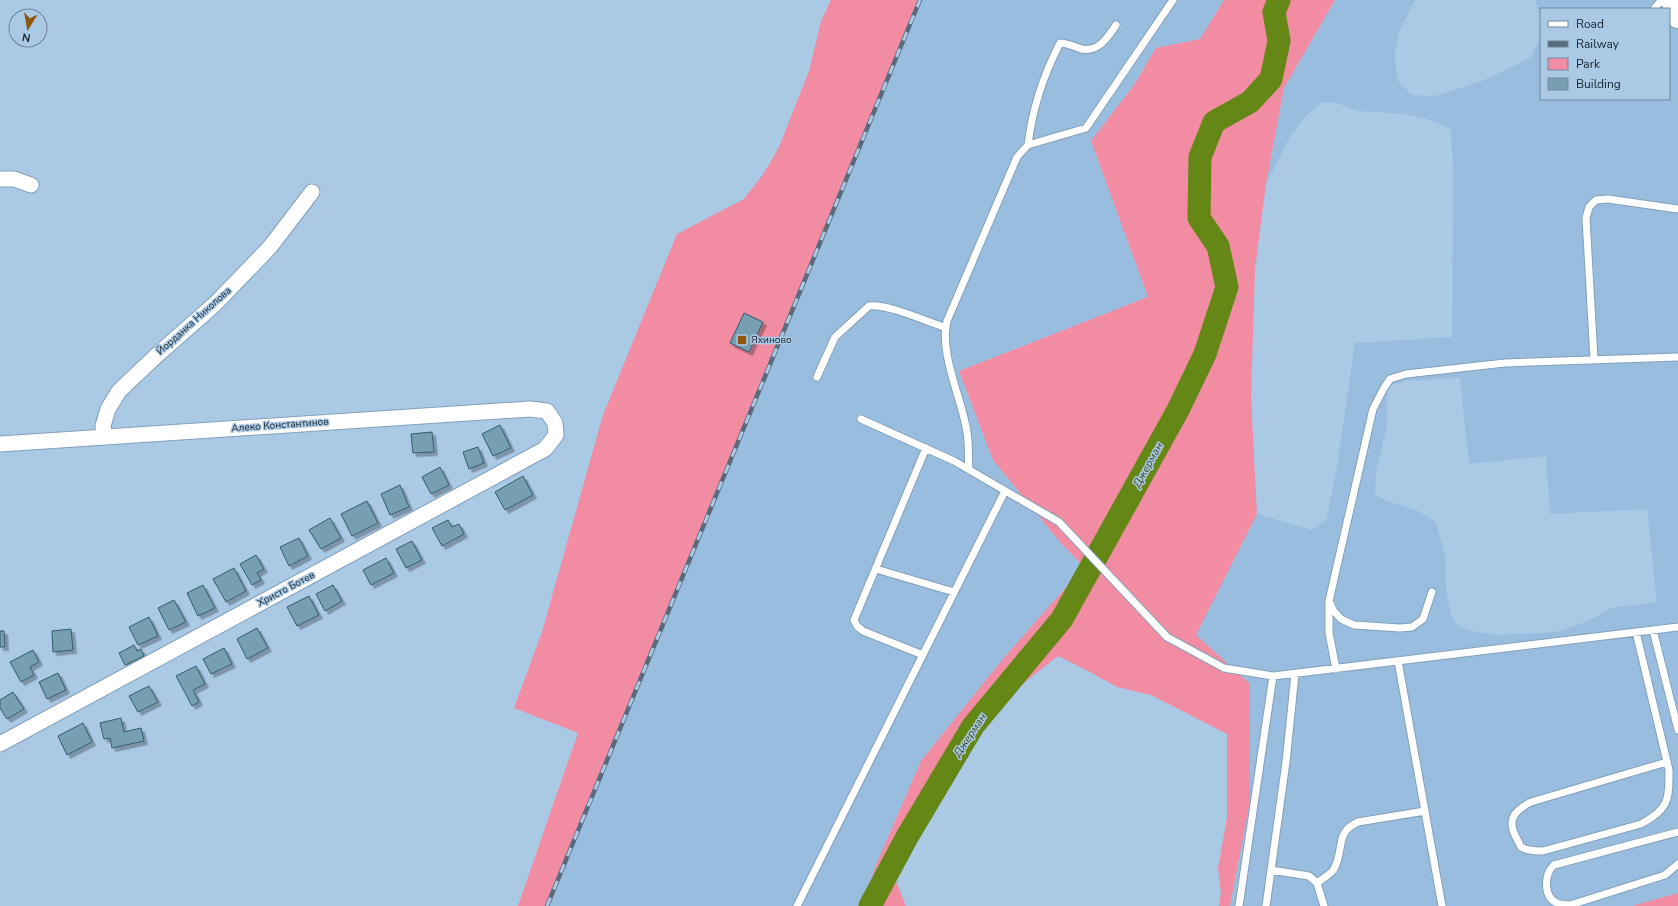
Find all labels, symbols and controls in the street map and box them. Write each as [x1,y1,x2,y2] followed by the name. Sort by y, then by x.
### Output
[8,8,48,48] north arrow
[1540,8,1670,100] legend
[1576,16,1604,32] text: Road
[21,29,32,45] text: N
[1576,36,1620,52] text: Railway
[1576,56,1601,72] text: Park
[1576,76,1621,92] text: Building
[154,284,234,358] street label: Йорданка Николова
[751,333,792,347] place label: Яхиново
[736,334,748,346] marker: Яхиново
[231,415,330,435] street label: Алеко Константинов
[1129,440,1167,491] water label: Джерман
[255,568,318,610] street label: Христо Ботев
[949,710,990,760] water label: Джерман

